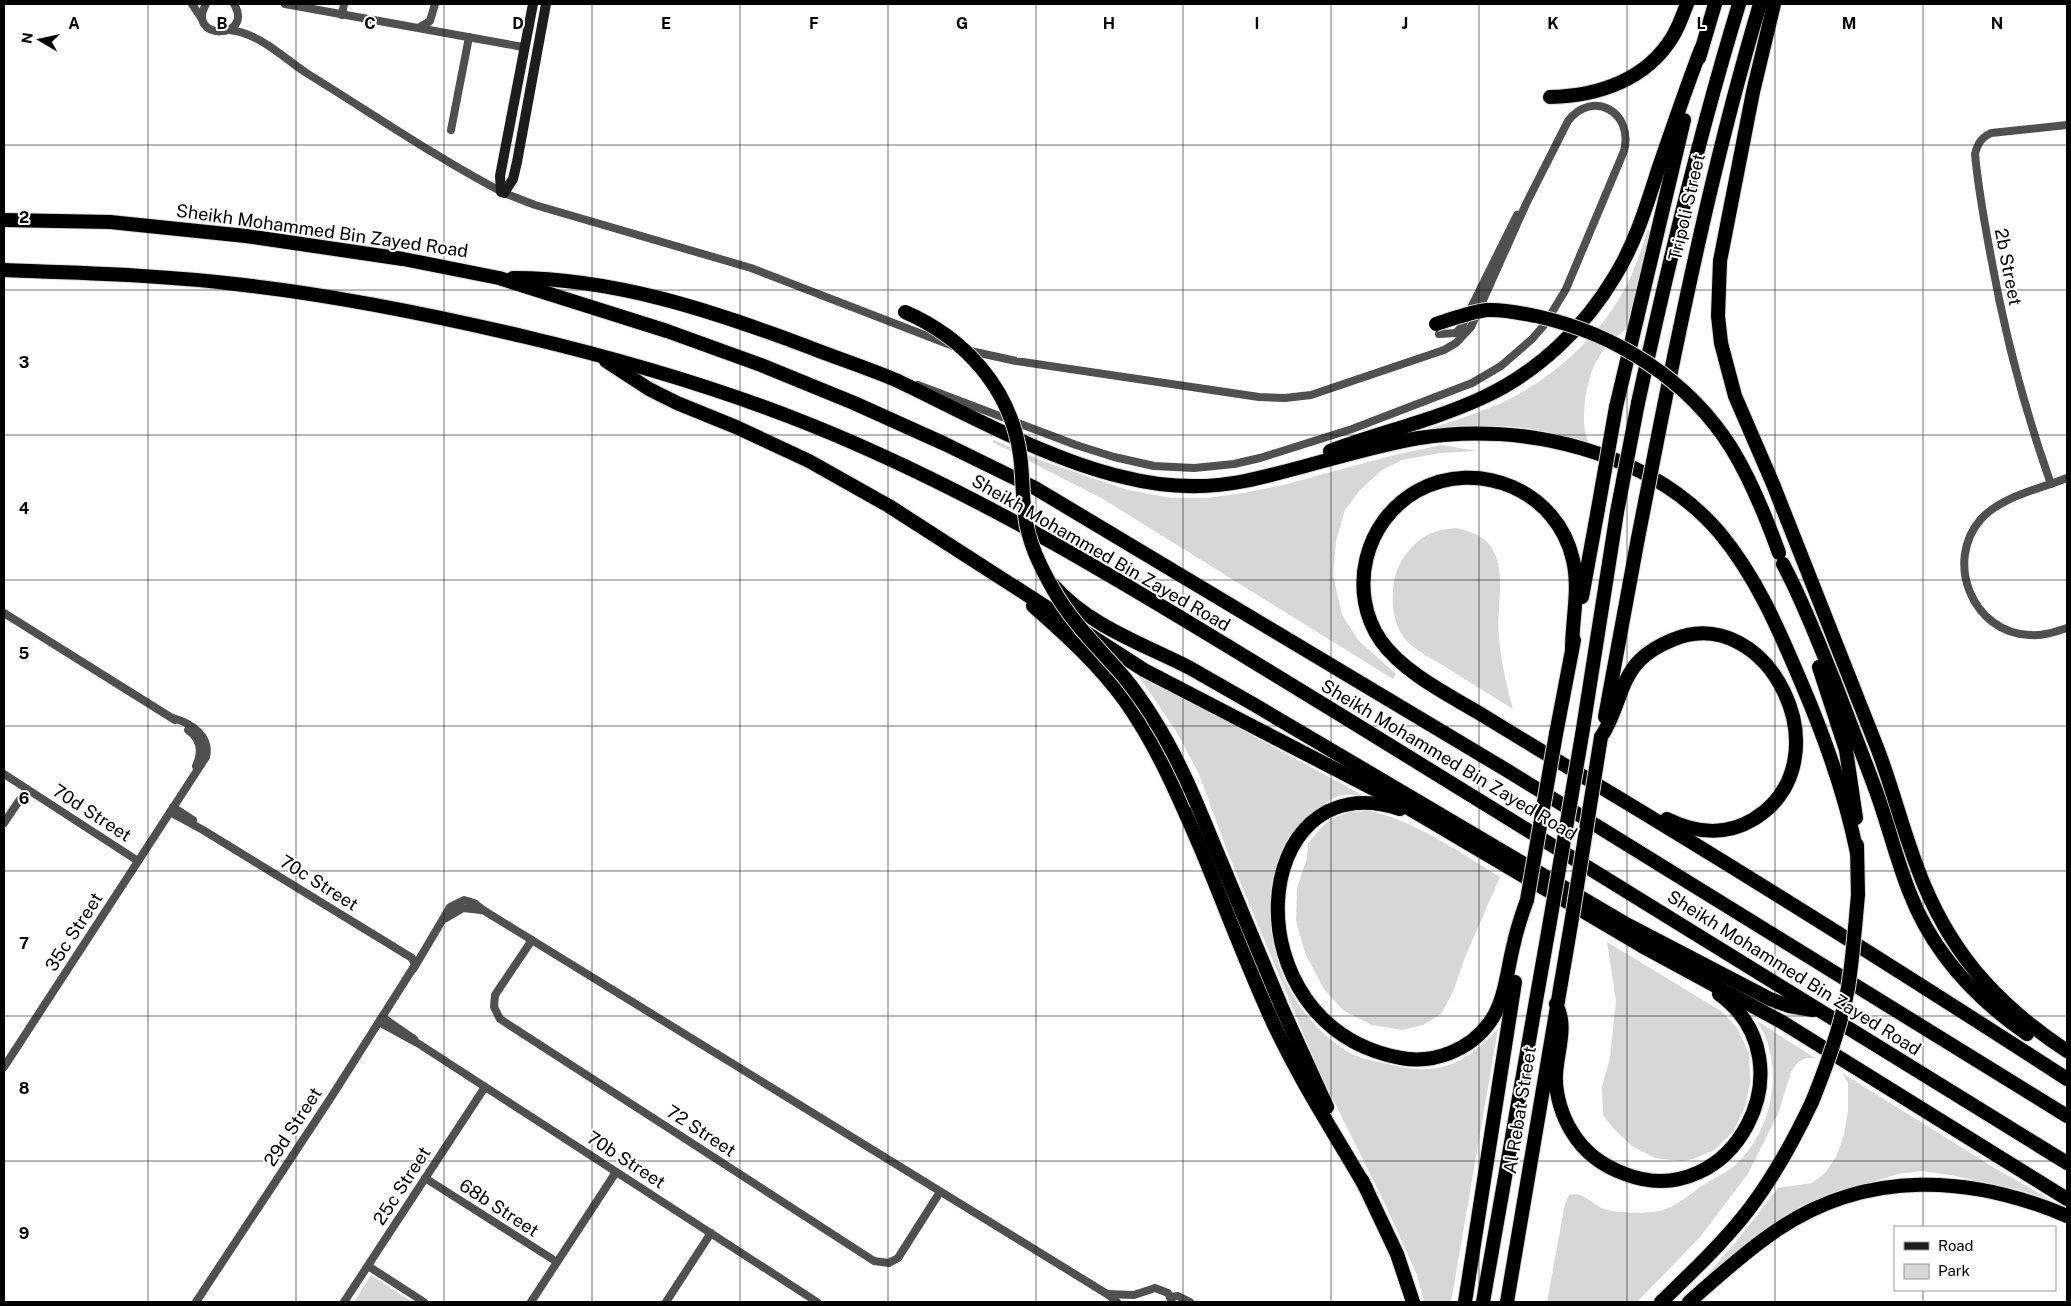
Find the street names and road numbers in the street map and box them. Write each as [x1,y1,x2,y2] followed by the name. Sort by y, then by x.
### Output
[1664,151,1709,263] street label: Tripoli Street
[175,200,470,261] street label: Sheikh Mohammed Bin Zayed Road
[1991,226,2026,307] street label: 2b Street
[968,470,1234,635] street label: Sheikh Mohammed Bin Zayed Road
[1317,675,1581,844] street label: Sheikh Mohammed Bin Zayed Road
[49,779,135,846] street label: 70d Street
[276,850,362,915] street label: 70c Street
[1664,886,1925,1060] street label: Sheikh Mohammed Bin Zayed Road
[40,888,107,975] street label: 35c Street
[1499,1045,1540,1175] street label: Al Rebat Street
[259,1083,326,1170] street label: 29d Street
[663,1100,740,1161] street label: 72 Street
[583,1127,669,1193] street label: 70b Street
[369,1143,435,1229] street label: 25c Street
[456,1174,543,1241] street label: 68b Street

